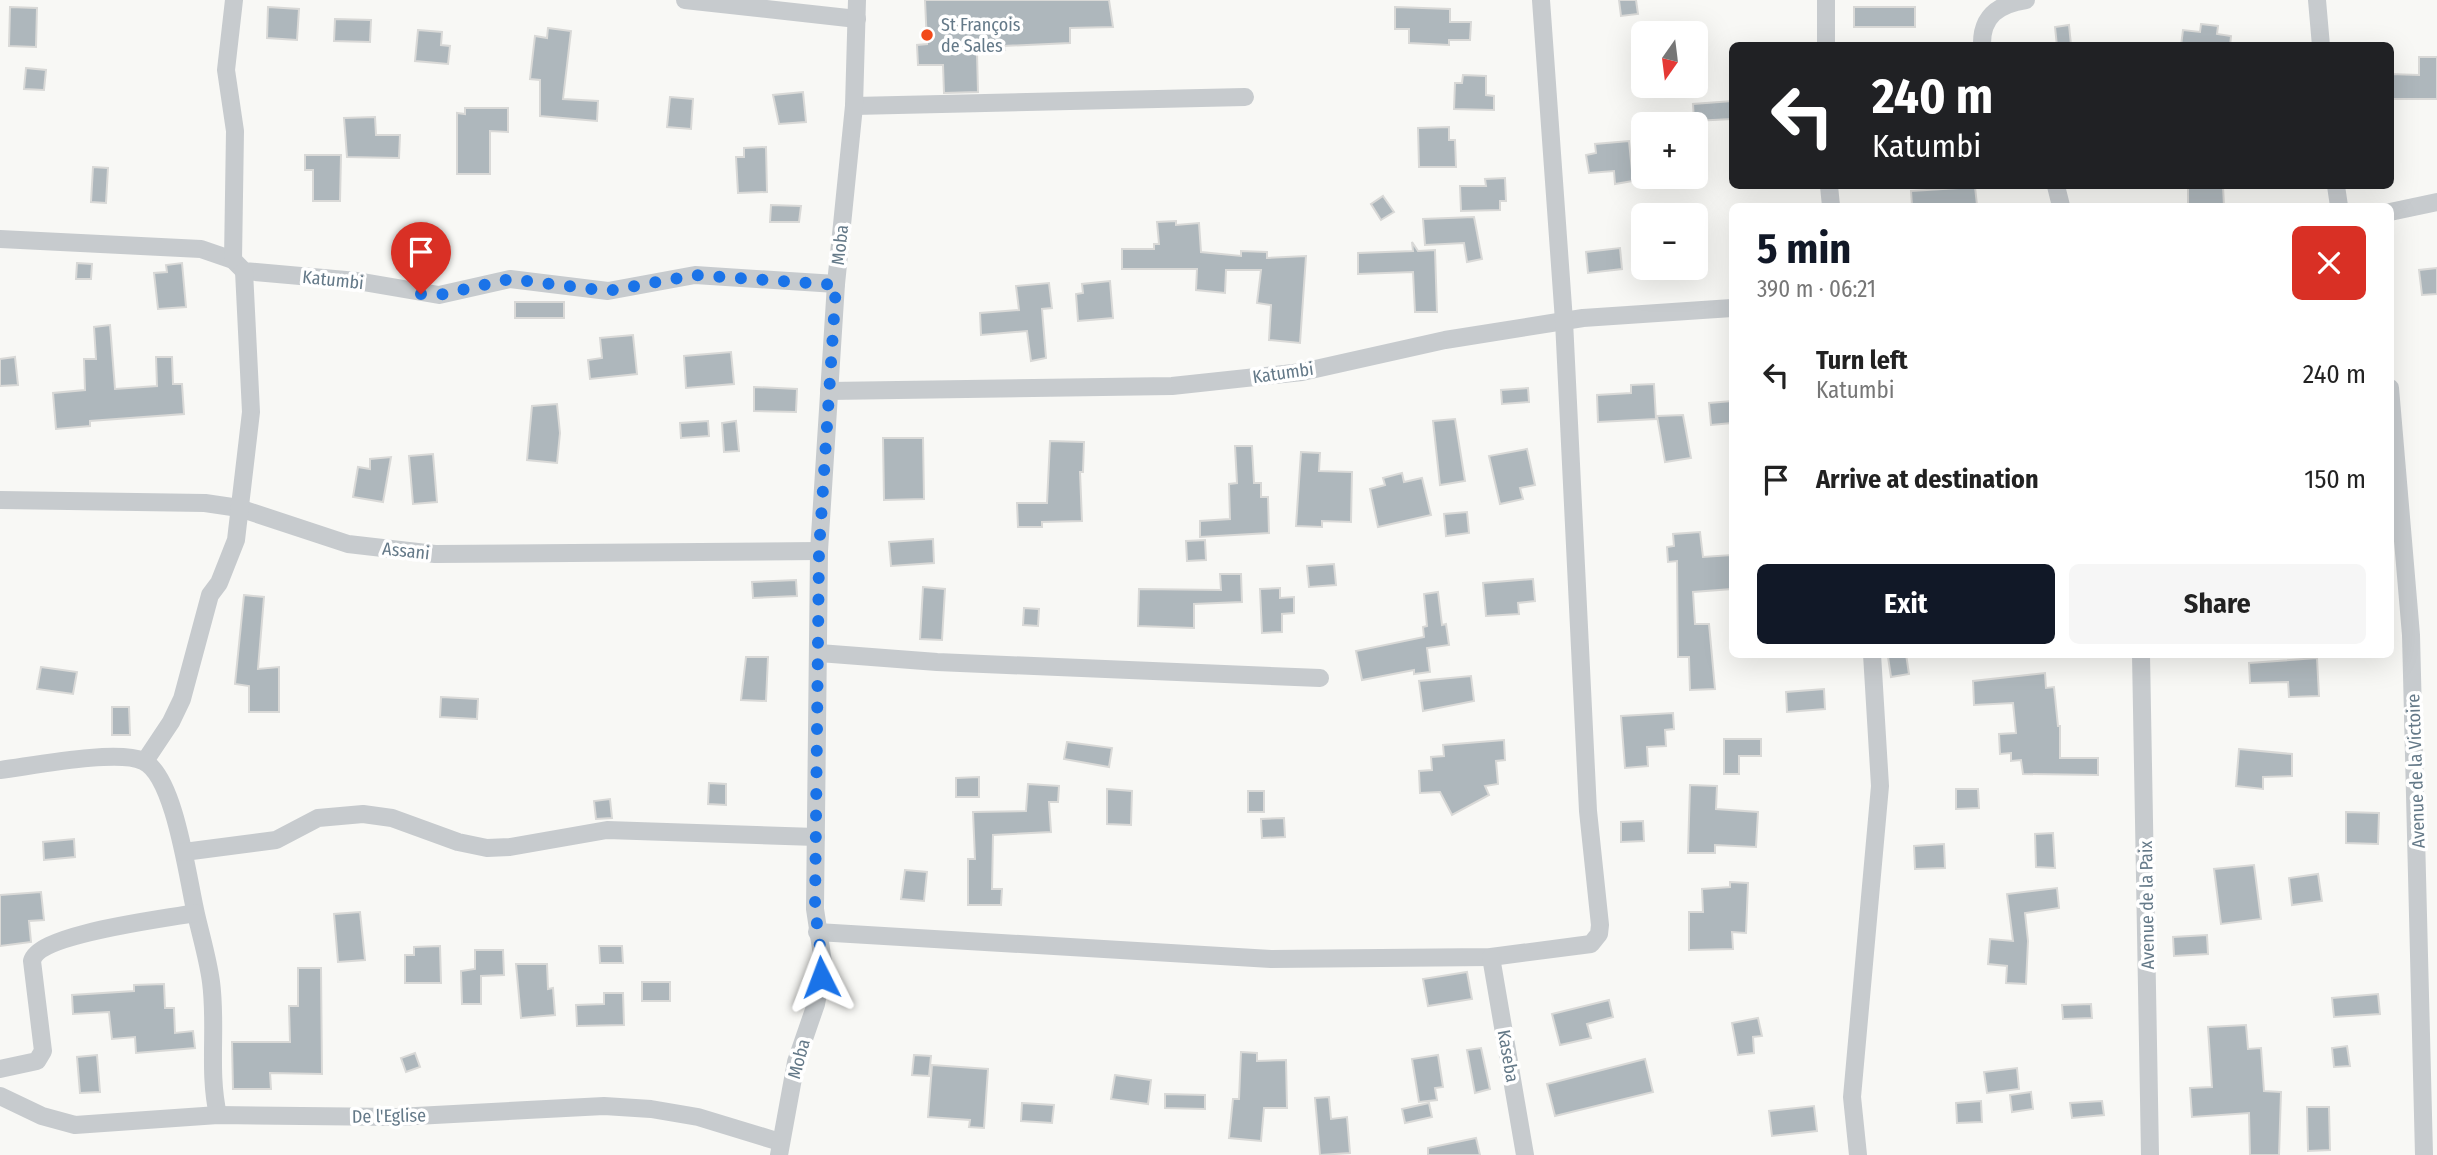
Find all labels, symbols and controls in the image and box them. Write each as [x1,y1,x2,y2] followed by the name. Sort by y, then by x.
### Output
[941,14,1021,57] place label: St François de Sales
[1631,21,1708,98] north arrow
[1631,21,1708,280] map controls
[919,27,935,43] marker: St François de Sales
[1872,67,1993,126] text: 240 m
[1757,70,1848,161] icon: left
[1631,112,1708,189] button: +
[1872,127,1981,165] text: Katumbi
[1631,203,1708,280] button: −
[391,222,451,294] pin
[827,224,853,266] street label: Moba
[1757,224,1851,274] text: 5 min
[2292,226,2366,300] button: close
[402,233,440,271] icon: arrive
[301,266,365,294] street label: Katumbi
[1757,275,1876,303] text: 390 m · 06:21
[1816,345,1908,376] text: Turn left
[1757,356,1795,394] icon: left
[1251,358,1315,388] street label: Katumbi
[2303,359,2366,390] text: 240 m
[1816,376,1895,404] text: Katumbi
[1757,461,1795,499] icon: arrive
[1816,464,2039,495] text: Arrive at destination
[2304,464,2366,495] text: 150 m
[381,538,431,564] street label: Assani
[1757,564,2055,644] button: Exit
[2069,564,2366,644] button: Share
[2402,693,2430,849] street label: Avenue de la Victoire
[2135,840,2159,969] street label: Avenue de la Paix
[784,940,858,1014] position arrow
[1493,1028,1523,1084] street label: Kaseba
[783,1036,815,1081] street label: Moba
[352,1104,426,1128] street label: De l'Eglise

